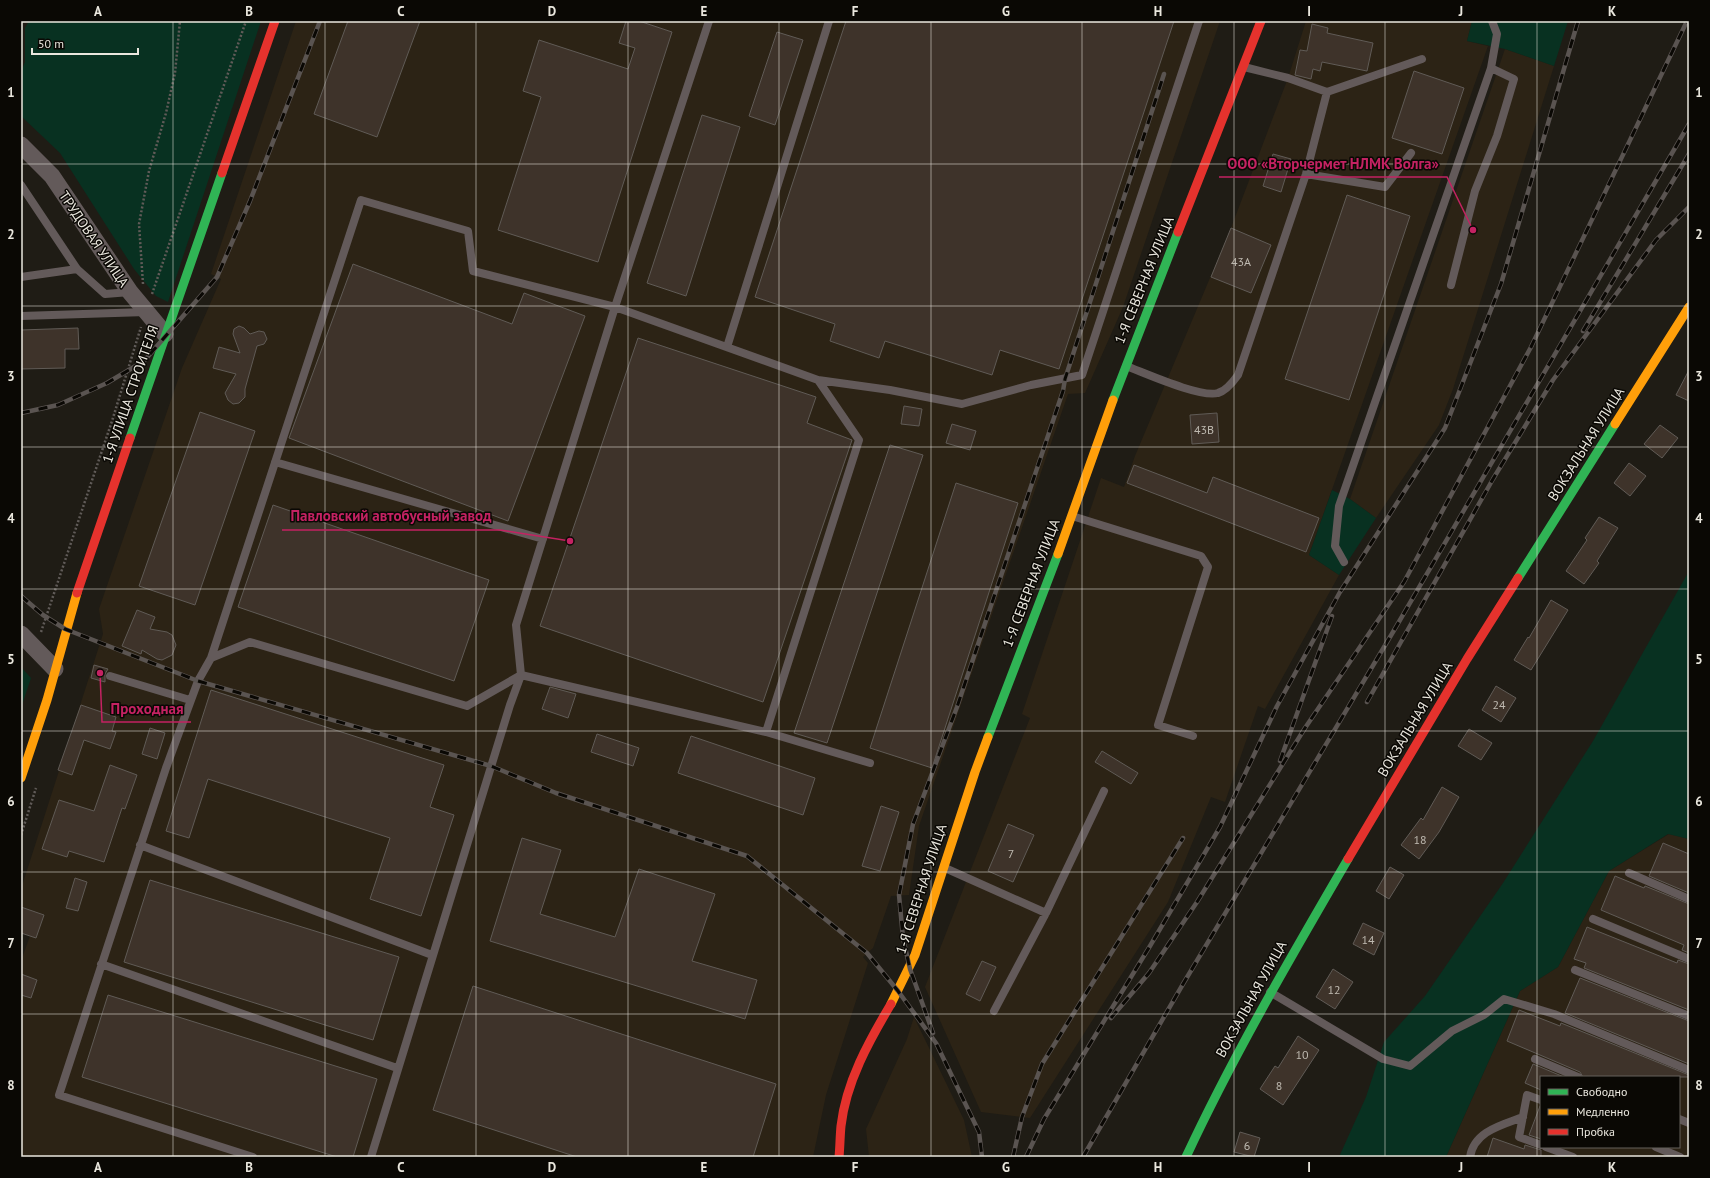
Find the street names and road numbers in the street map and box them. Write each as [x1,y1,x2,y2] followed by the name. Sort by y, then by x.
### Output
[55,187,133,291] street label: ТРУДОВАЯ УЛИЦА
[1110,213,1178,346] street label: 1-Я СЕВЕРНАЯ УЛИЦА
[98,323,162,465] street label: 1-Я УЛИЦА СТРОИТЕЛЯ
[1544,383,1629,504] street label: ВОКЗАЛЬНАЯ УЛИЦА
[998,516,1064,650] street label: 1-Я СЕВЕРНАЯ УЛИЦА
[1374,658,1457,780] street label: ВОКЗАЛЬНАЯ УЛИЦА
[891,821,951,956] street label: 1-Я СЕВЕРНАЯ УЛИЦА
[1211,937,1291,1061] street label: ВОКЗАЛЬНАЯ УЛИЦА

